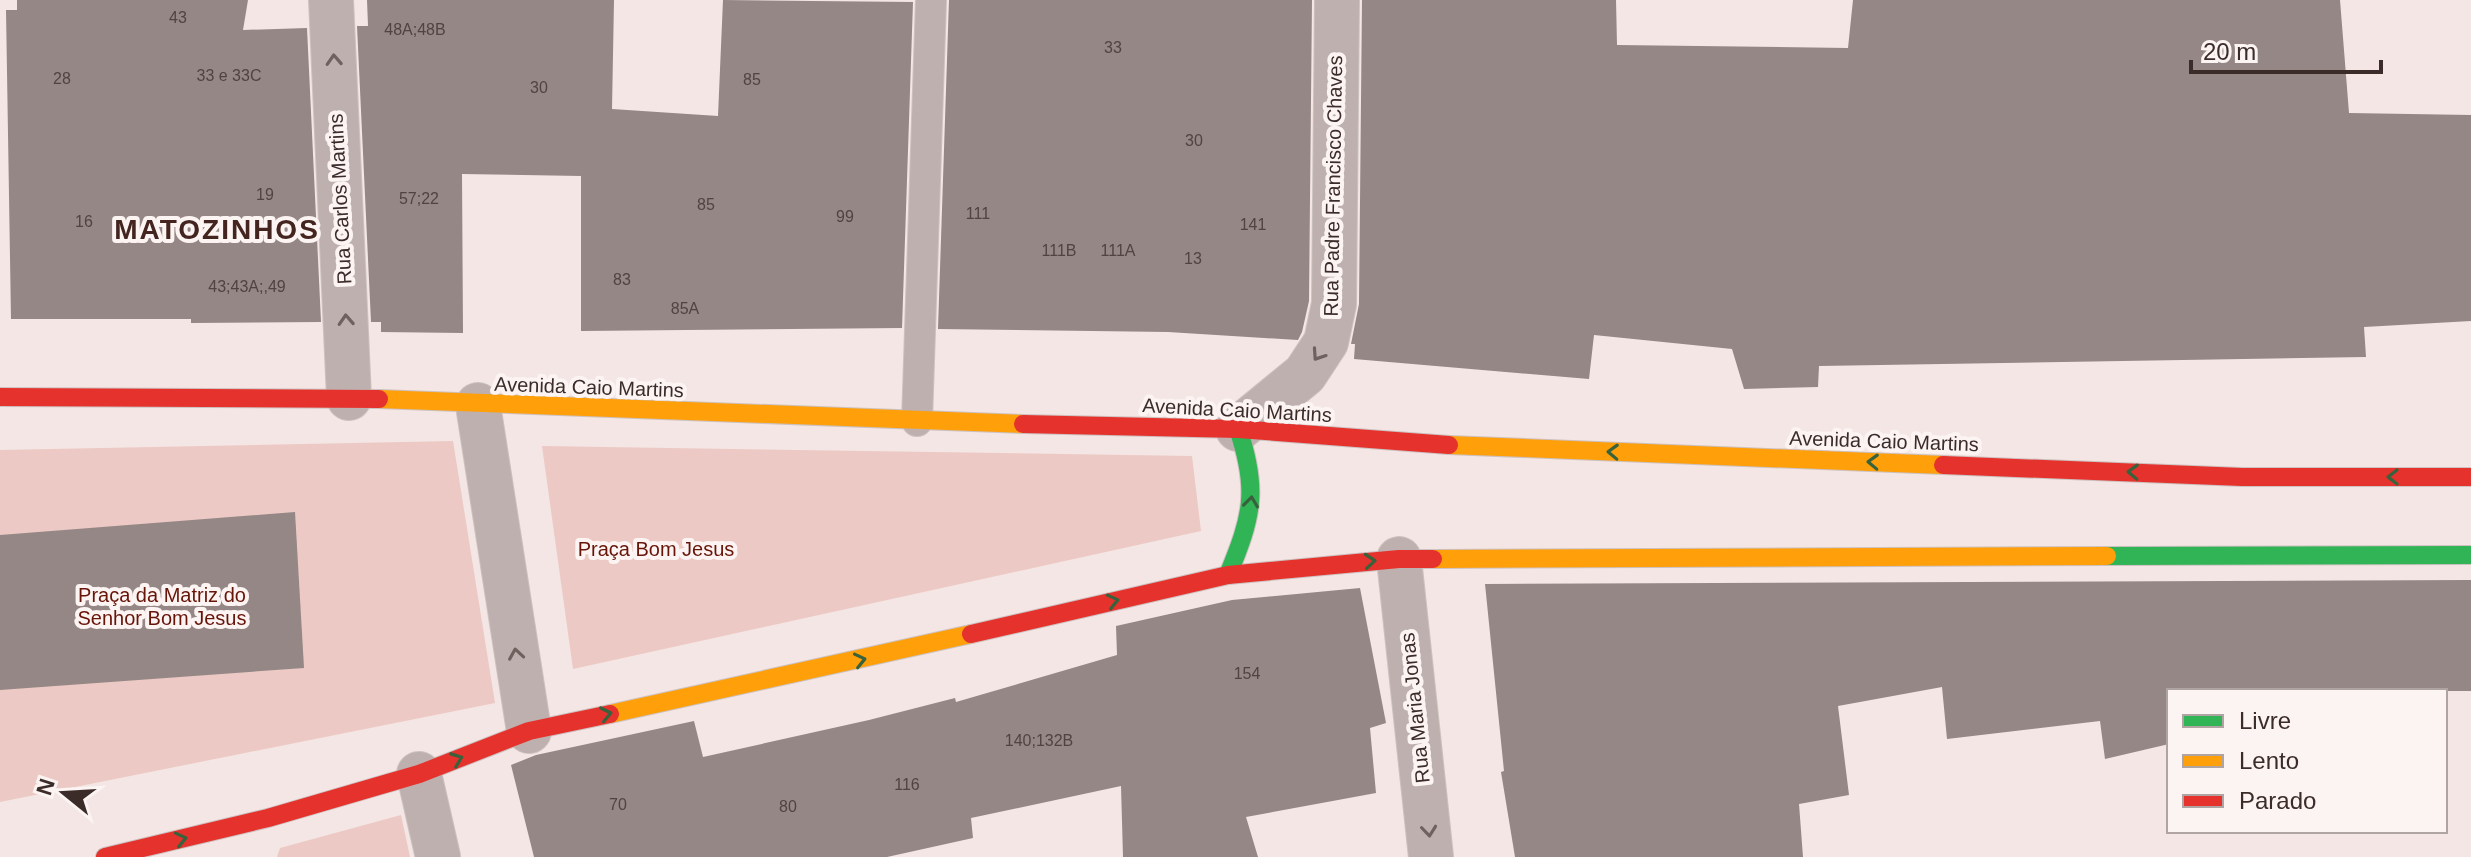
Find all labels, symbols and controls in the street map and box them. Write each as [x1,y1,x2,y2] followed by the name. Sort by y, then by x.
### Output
[169,9,187,26] house number: 43
[384,21,446,38] house number: 48A;48B
[2191,24,2381,74] scale bar
[2203,38,2256,65] text: 20 m
[1104,39,1122,56] house number: 33
[326,53,343,66] one-way arrow
[1320,55,1346,317] street label: Rua Padre Francisco Chaves
[197,67,261,84] house number: 33 e 33C
[53,70,71,87] house number: 28
[743,71,761,88] house number: 85
[530,79,548,96] house number: 30
[325,113,355,285] street label: Rua Carlos Martins
[1185,132,1203,149] house number: 30
[256,186,274,203] house number: 19
[399,190,439,207] house number: 57;22
[697,196,715,213] house number: 85
[966,205,990,222] house number: 111
[836,208,854,225] house number: 99
[75,213,93,230] house number: 16
[114,214,320,245] district label: MATOZINHOS
[1240,216,1266,233] house number: 141
[1042,242,1077,259] house number: 111B
[1101,242,1136,259] house number: 111A
[1184,250,1202,267] house number: 13
[613,271,631,288] house number: 83
[208,278,286,295] house number: 43;43A;,49
[671,300,700,317] house number: 85A
[337,313,354,326] one-way arrow
[1313,346,1328,360] one-way arrow
[494,373,684,401] street label: Avenida Caio Martins
[1142,394,1332,426] street label: Avenida Caio Martins
[1789,427,1979,455] street label: Avenida Caio Martins
[1607,443,1619,460] one-way arrow
[1866,454,1879,471] one-way arrow
[2126,464,2139,481] one-way arrow
[2386,468,2399,486] one-way arrow
[1242,496,1259,509] one-way arrow
[578,538,734,560] park label: Praça Bom Jesus
[1363,553,1376,570] one-way arrow
[78,584,246,629] park label: Praça da Matriz do Senhor Bom Jesus
[1106,593,1120,610] one-way arrow
[1396,632,1434,784] street label: Rua Maria Jonas
[509,647,526,661] one-way arrow
[853,652,866,669] one-way arrow
[1234,665,1260,682] house number: 154
[2167,689,2447,833] legend
[599,707,612,724] one-way arrow
[2239,707,2291,734] text: Livre
[1005,732,1073,749] house number: 140;132B
[2239,747,2299,774] text: Lento
[449,752,463,769] one-way arrow
[24,753,104,833] north arrow
[31,776,60,798] text: N
[894,776,920,793] house number: 116
[2239,787,2316,814] text: Parado
[609,796,627,813] house number: 70
[779,798,797,815] house number: 80
[1420,825,1437,838] one-way arrow
[173,831,187,848] one-way arrow

